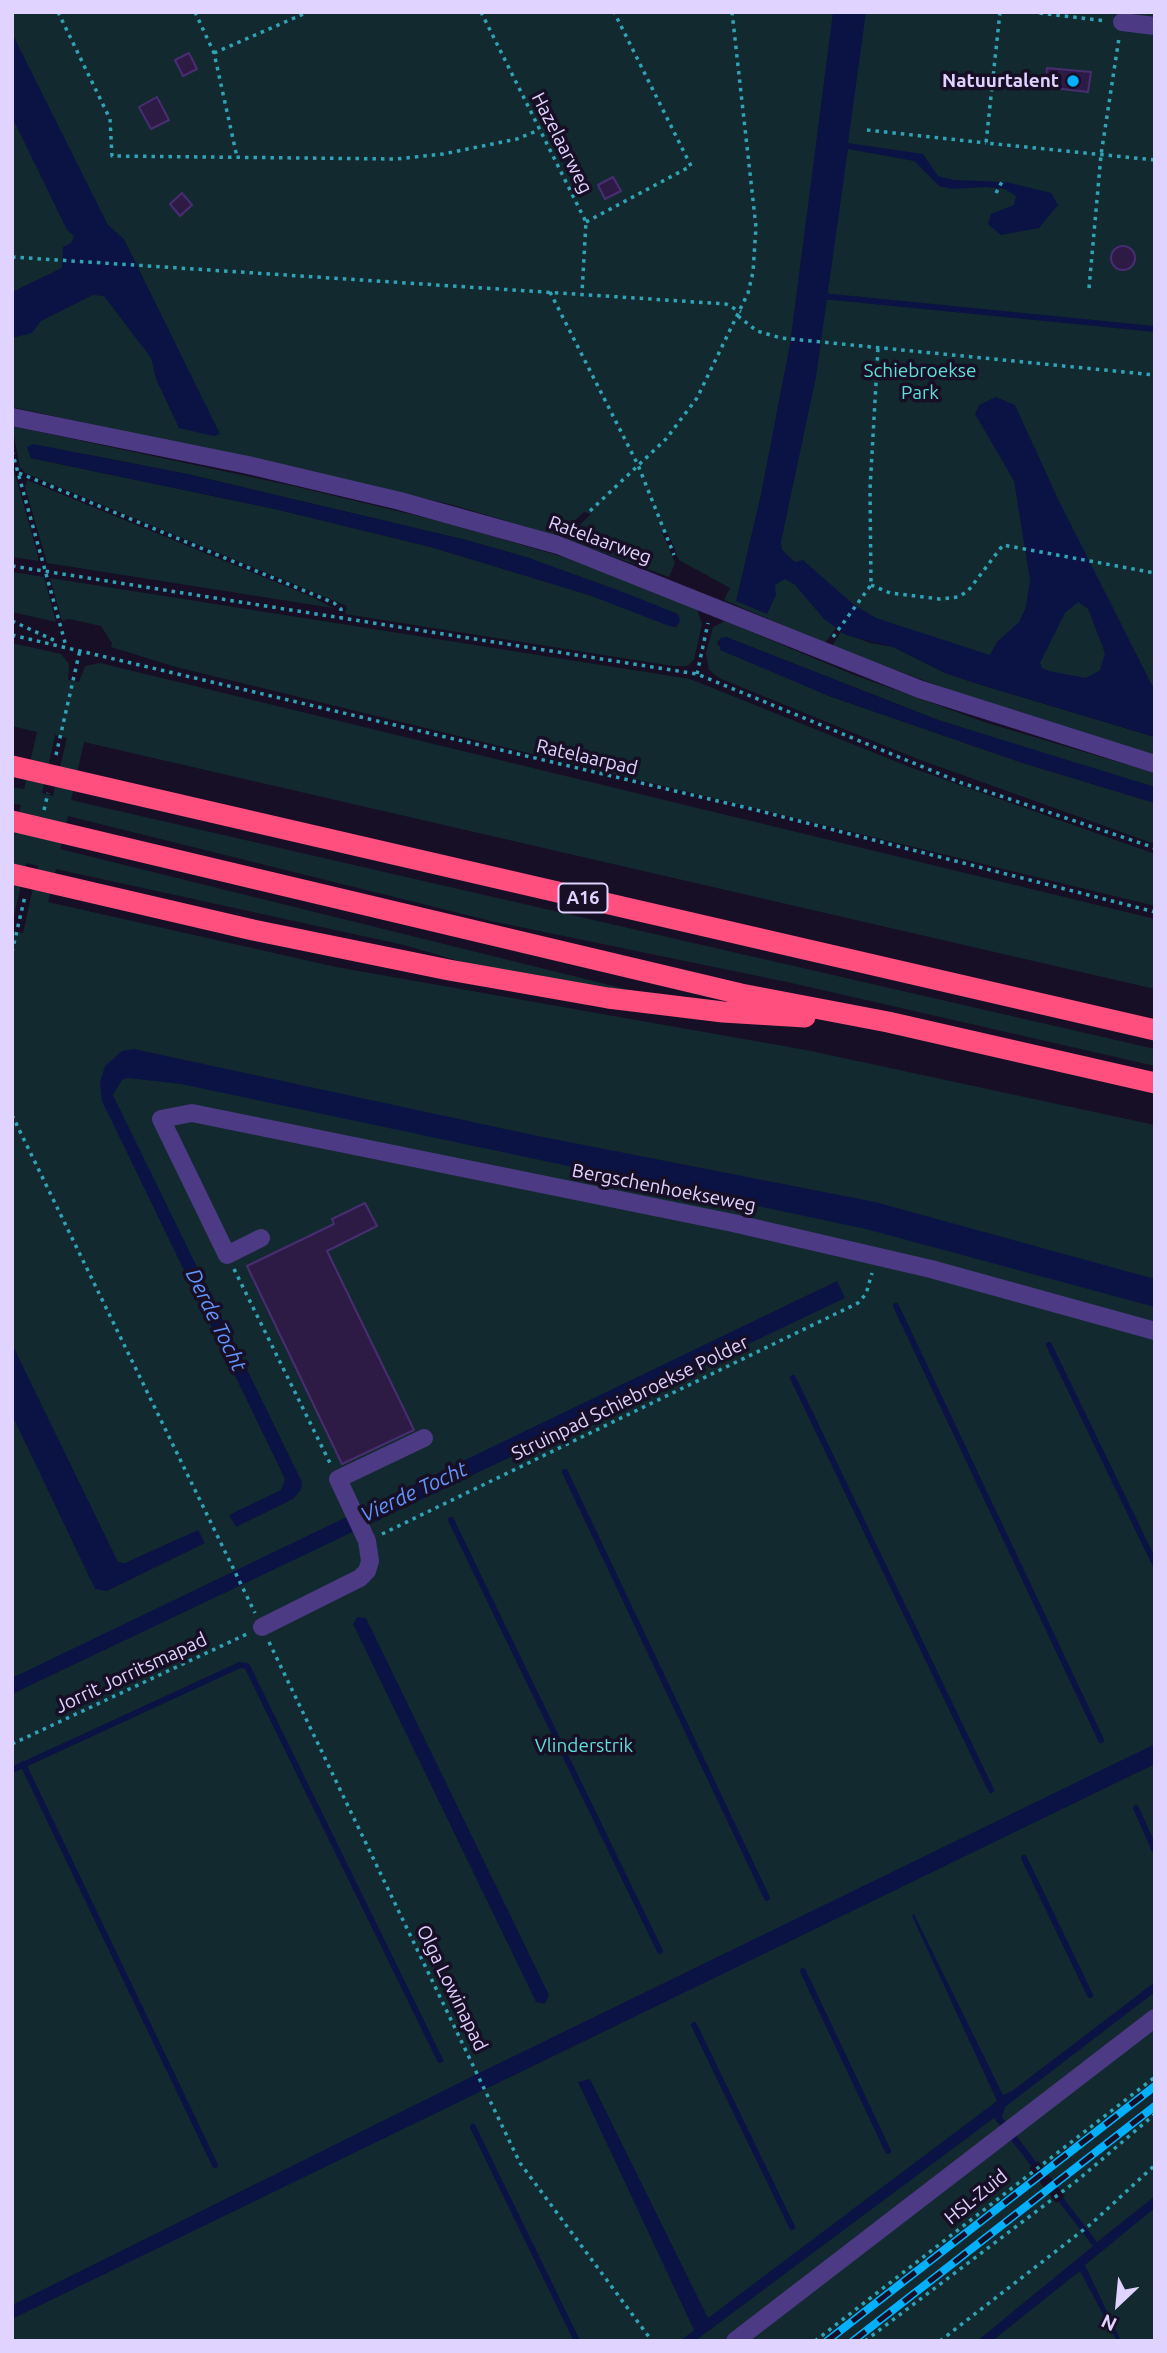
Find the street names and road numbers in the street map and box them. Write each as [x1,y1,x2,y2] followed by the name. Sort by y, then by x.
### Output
[527,89,597,197] street label: Hazelaarweg
[545,511,655,569] street label: Ratelaarweg
[534,734,640,780] street label: Ratelaarpad
[558,884,608,912] road number: A16
[570,1159,758,1217] street label: Bergschenhoekseweg
[508,1331,752,1465] street label: Struinpad Schiebroekse Polder
[52,1628,210,1718] street label: Jorrit Jorritsmapad
[412,1921,492,2055] street label: Olga Lowinapad
[940,2165,1012,2229] street label: HSL-Zuid

